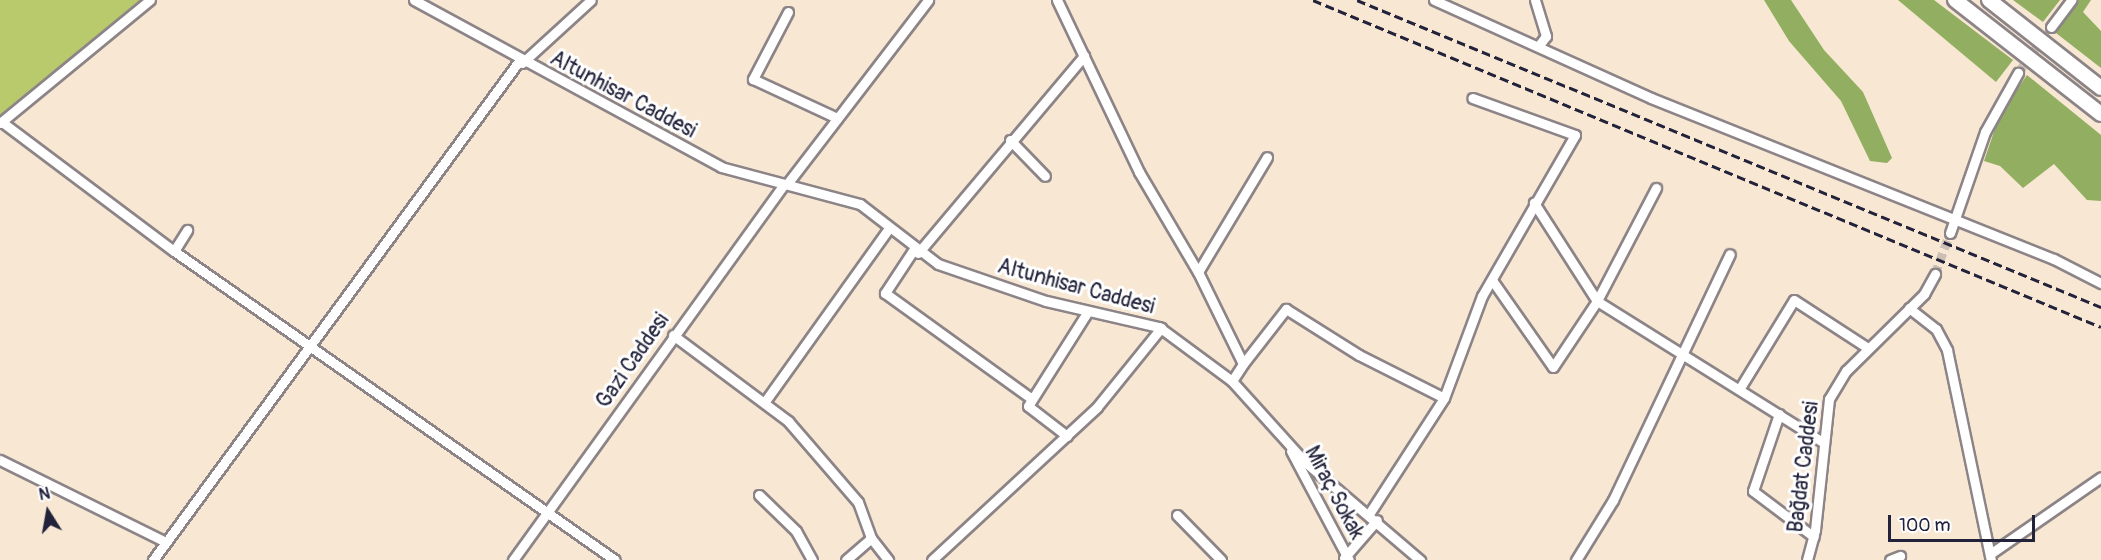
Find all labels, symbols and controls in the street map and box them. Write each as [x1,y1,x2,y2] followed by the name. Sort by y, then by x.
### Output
[546,46,700,144] street label: Altunhisar Caddesi
[995,254,1157,320] street label: Altunhisar Caddesi
[591,309,675,413] street label: Gazi Caddesi
[1783,400,1825,534] street label: Bağdat Caddesi
[1299,442,1369,544] street label: Miraç Sokak
[18,482,78,542] north arrow
[37,483,52,505] text: N
[1891,503,2038,541] scale bar
[1899,514,1951,537] text: 100 m

